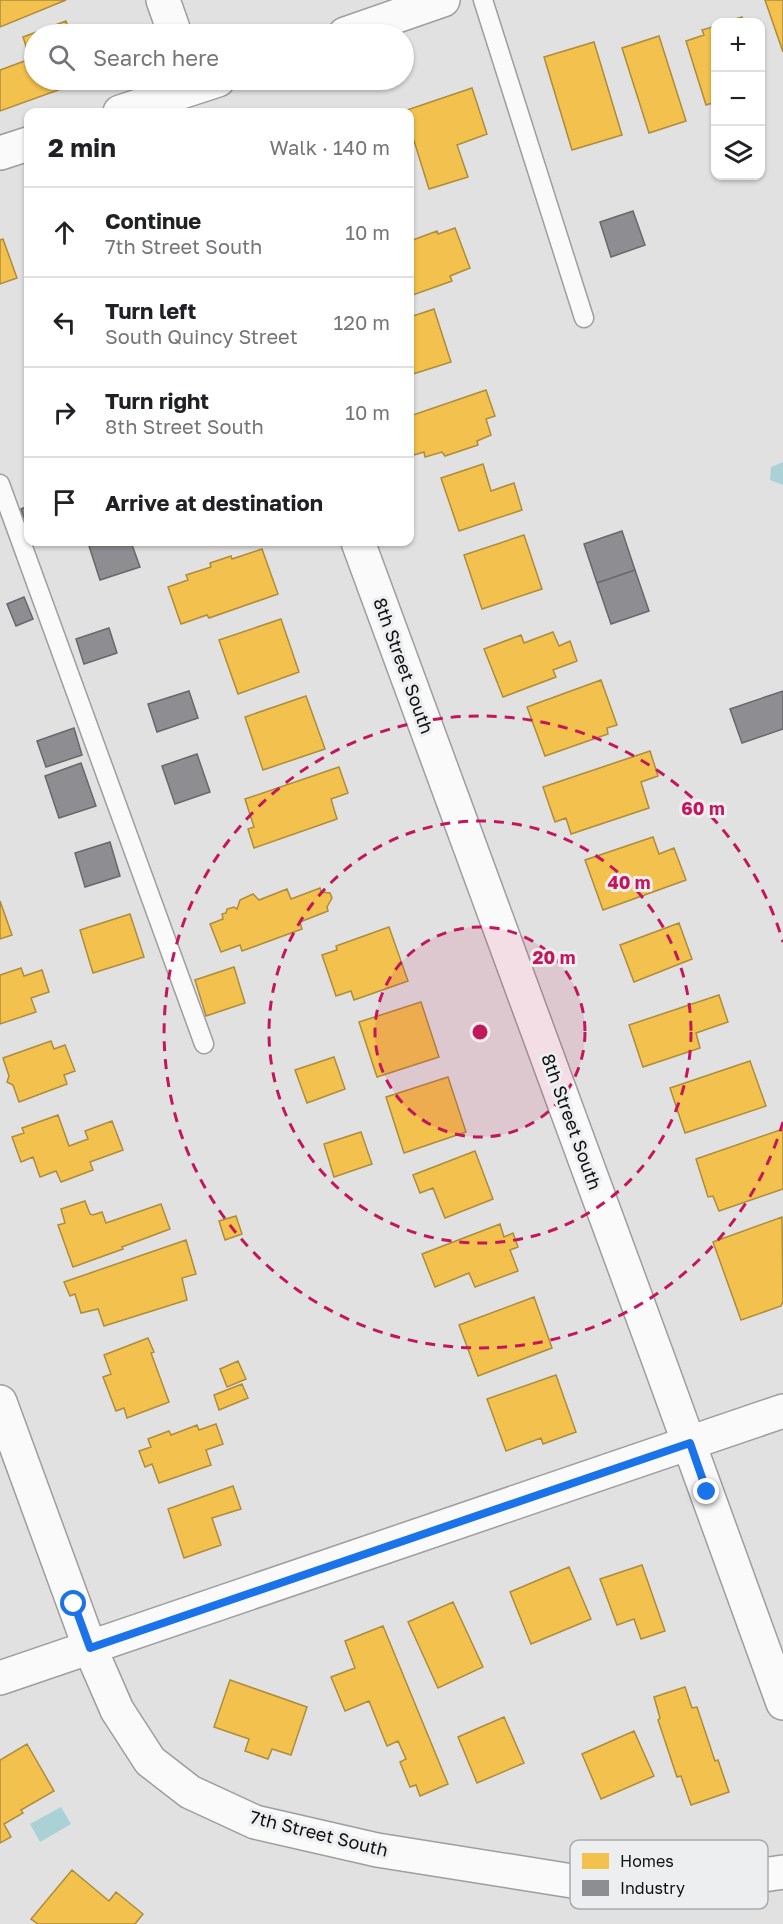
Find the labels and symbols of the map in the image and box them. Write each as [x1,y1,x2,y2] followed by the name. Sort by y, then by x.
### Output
[369,595,439,737] street label: 8th Street South
[681,797,725,819] text: 60 m
[607,871,651,893] text: 40 m
[533,946,575,968] text: 20 m
[470,1022,490,1042] centre of rings
[537,1051,607,1193] street label: 8th Street South
[693,1478,719,1504] route end
[60,1590,86,1616] route start
[248,1805,391,1861] street label: 7th Street South
[570,1840,768,1909] legend
[620,1851,674,1871] text: Homes
[620,1878,685,1898] text: Industry

